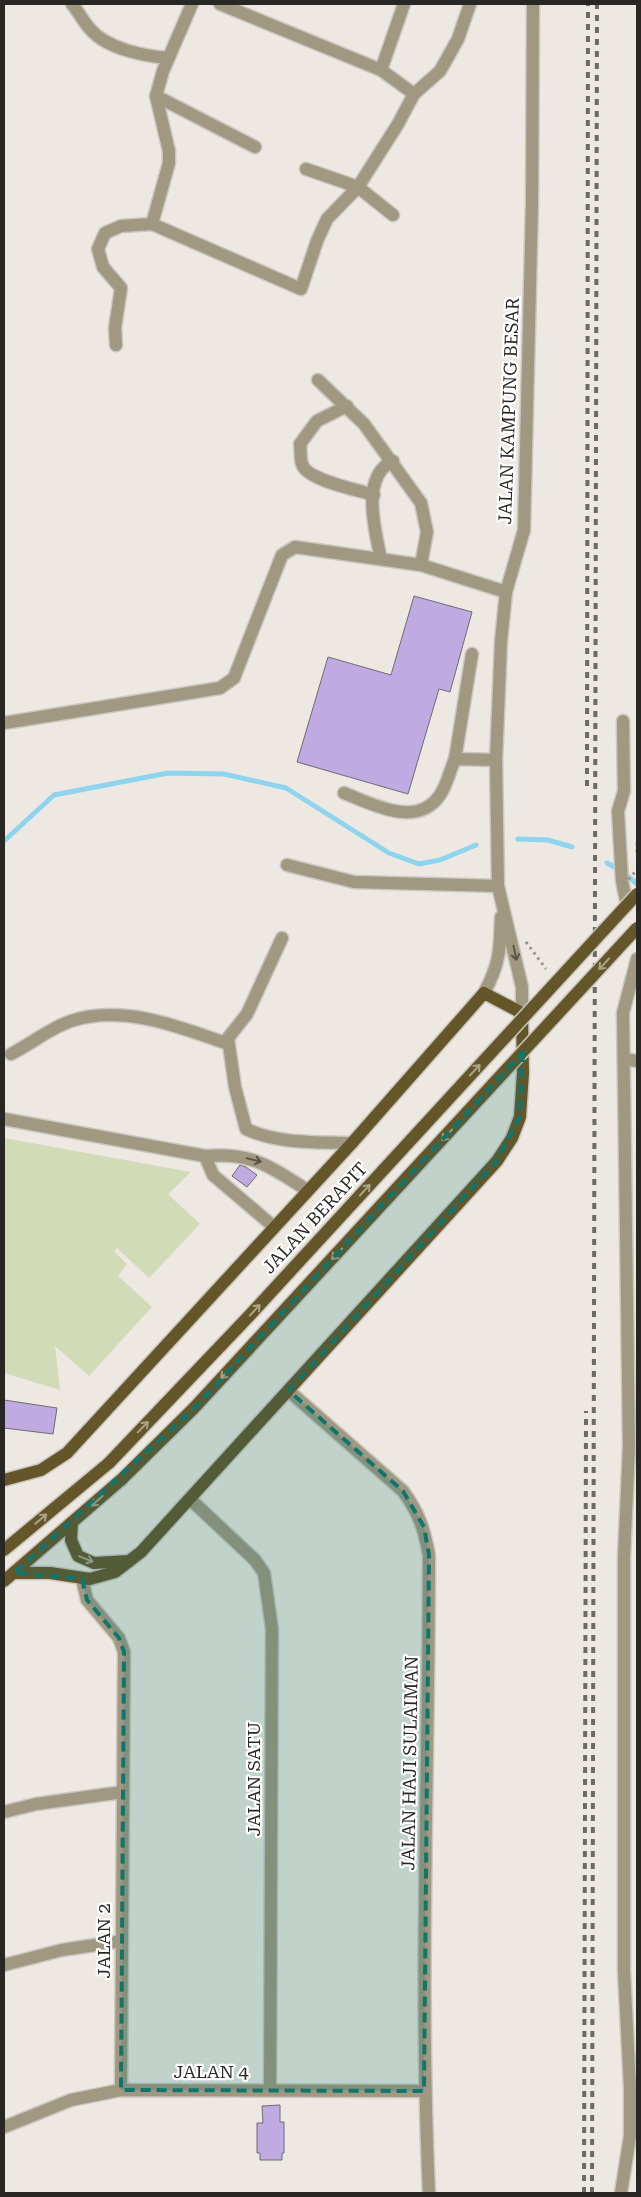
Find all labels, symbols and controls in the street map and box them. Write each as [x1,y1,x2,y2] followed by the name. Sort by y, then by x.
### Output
[494,297,523,525] street label: JALAN KAMPUNG BESAR
[511,945,520,961] one-way arrow
[598,957,610,970] one-way arrow
[469,1064,481,1077] one-way arrow
[441,1129,453,1141] one-way arrow
[245,1156,261,1165] one-way arrow
[258,1158,371,1278] street label: JALAN BERAPIT
[359,1184,371,1197] one-way arrow
[331,1248,343,1261] one-way arrow
[249,1303,261,1316] one-way arrow
[220,1367,232,1380] one-way arrow
[137,1421,149,1434] one-way arrow
[90,1495,103,1506] one-way arrow
[35,1513,48,1524] one-way arrow
[78,1555,93,1565] one-way arrow
[397,1655,422,1870] street label: JALAN HAJI SULAIMAN
[243,1722,264,1836] street label: JALAN SATU
[93,1903,114,1979] street label: JALAN 2
[173,2061,249,2082] street label: JALAN 4

